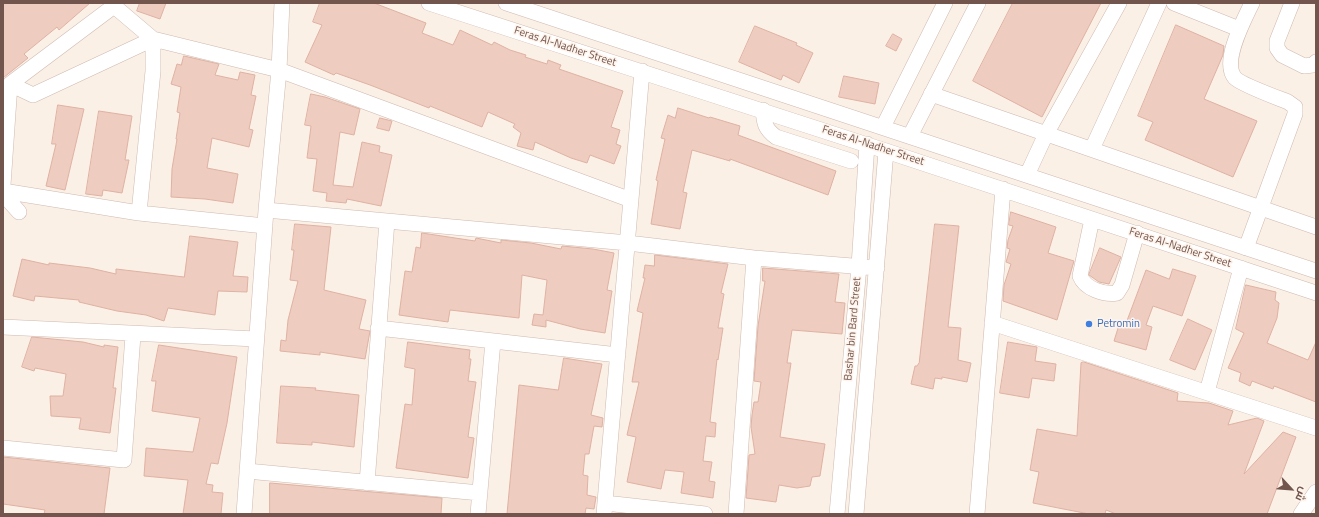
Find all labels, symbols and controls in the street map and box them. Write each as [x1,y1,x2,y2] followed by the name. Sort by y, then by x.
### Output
[512,24,618,70] street label: Feras Al-Nadher Street
[820,123,926,169] street label: Feras Al-Nadher Street
[1127,225,1233,271] street label: Feras Al-Nadher Street
[842,277,864,381] street label: Bashar bin Bard Street
[1097,317,1140,331] place label: Petromin
[1084,319,1094,329] marker: Petromin
[1271,469,1311,509] north arrow
[1291,484,1312,504] text: ش

